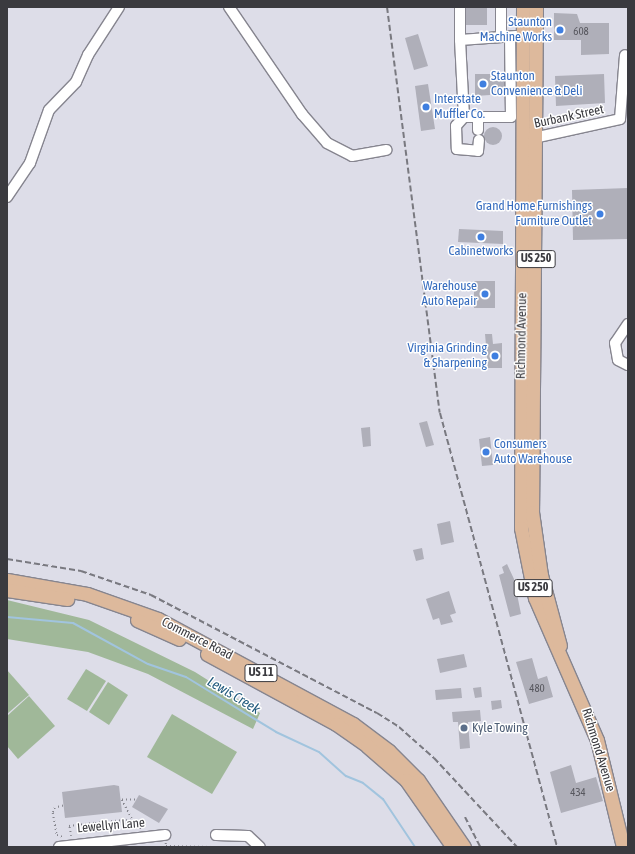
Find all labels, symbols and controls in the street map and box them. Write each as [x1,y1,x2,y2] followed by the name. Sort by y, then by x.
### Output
[480,15,552,46] place label: Staunton Machine Works
[573,24,589,38] house number: 608
[555,25,565,35] marker: Staunton Machine Works
[491,69,583,100] place label: Staunton Convenience & Deli
[478,79,488,89] marker: Staunton Convenience & Deli
[434,92,485,123] place label: Interstate Muffler Co.
[421,102,431,112] marker: Interstate Muffler Co.
[533,102,605,132] street label: Burbank Street
[476,199,592,230] place label: Grand Home Furnishings Furniture Outlet
[595,209,605,219] marker: Grand Home Furnishings Furniture Outlet
[476,232,486,242] marker: Cabinetworks
[449,243,513,259] place label: Cabinetworks
[516,249,556,269] road number: US 250
[421,279,477,310] place label: Warehouse Auto Repair
[480,289,490,299] marker: Warehouse Auto Repair
[513,293,531,379] street label: Richmond Avenue
[407,341,487,372] place label: Virginia Grinding & Sharpening
[490,351,500,361] marker: Virginia Grinding & Sharpening
[494,437,572,468] place label: Consumers Auto Warehouse
[481,447,491,457] marker: Consumers Auto Warehouse
[513,578,553,598] road number: US 250
[159,614,235,664] street label: Commerce Road
[244,663,278,683] road number: US 11
[205,673,263,717] water label: Lewis Creek
[529,681,545,695] house number: 480
[578,706,618,794] street label: Richmond Avenue
[472,720,528,736] place label: Kyle Towing
[459,723,469,733] marker: Kyle Towing
[570,785,586,799] house number: 434
[77,815,145,837] street label: Lewellyn Lane

